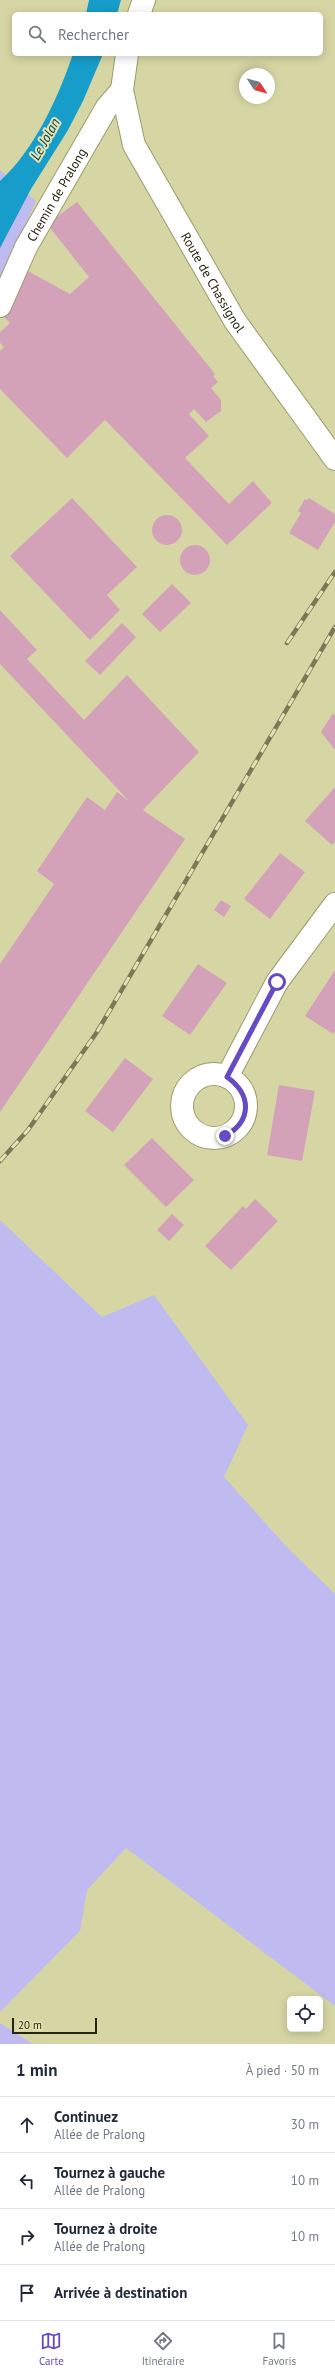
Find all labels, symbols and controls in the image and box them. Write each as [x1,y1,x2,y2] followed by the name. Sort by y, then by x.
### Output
[12,12,323,56] search box
[26,23,48,45] icon: search
[58,25,129,44] text: Rechercher
[239,68,275,104] north arrow
[26,115,64,163] water label: Le Jolan
[23,145,91,245] street label: Chemin de Pralong
[177,229,249,336] street label: Route de Chassignol
[268,973,286,991] route start
[216,1127,234,1145] route end
[287,1996,323,2032] map controls
[287,1996,323,2032] button: locate
[12,2016,97,2035] scale bar
[18,2018,42,2032] text: 20 m
[16,2059,57,2081] text: 1 min
[246,2062,319,2079] text: À pied · 50 m
[54,2107,118,2126] text: Continuez
[16,2114,38,2136] icon: ahead
[291,2116,319,2133] text: 30 m
[54,2126,145,2143] text: Allée de Pralong
[54,2163,165,2182] text: Tournez à gauche
[16,2170,38,2192] icon: left
[291,2172,319,2189] text: 10 m
[54,2182,145,2199] text: Allée de Pralong
[54,2219,157,2238] text: Tournez à droite
[16,2226,38,2248] icon: right
[291,2228,319,2245] text: 10 m
[54,2238,145,2255] text: Allée de Pralong
[16,2282,38,2304] icon: arrive
[54,2283,187,2302] text: Arrivée à destination
[39,2330,64,2368] tab: Carte
[142,2330,185,2368] tab: Itinéraire
[262,2330,296,2368] tab: Favoris

